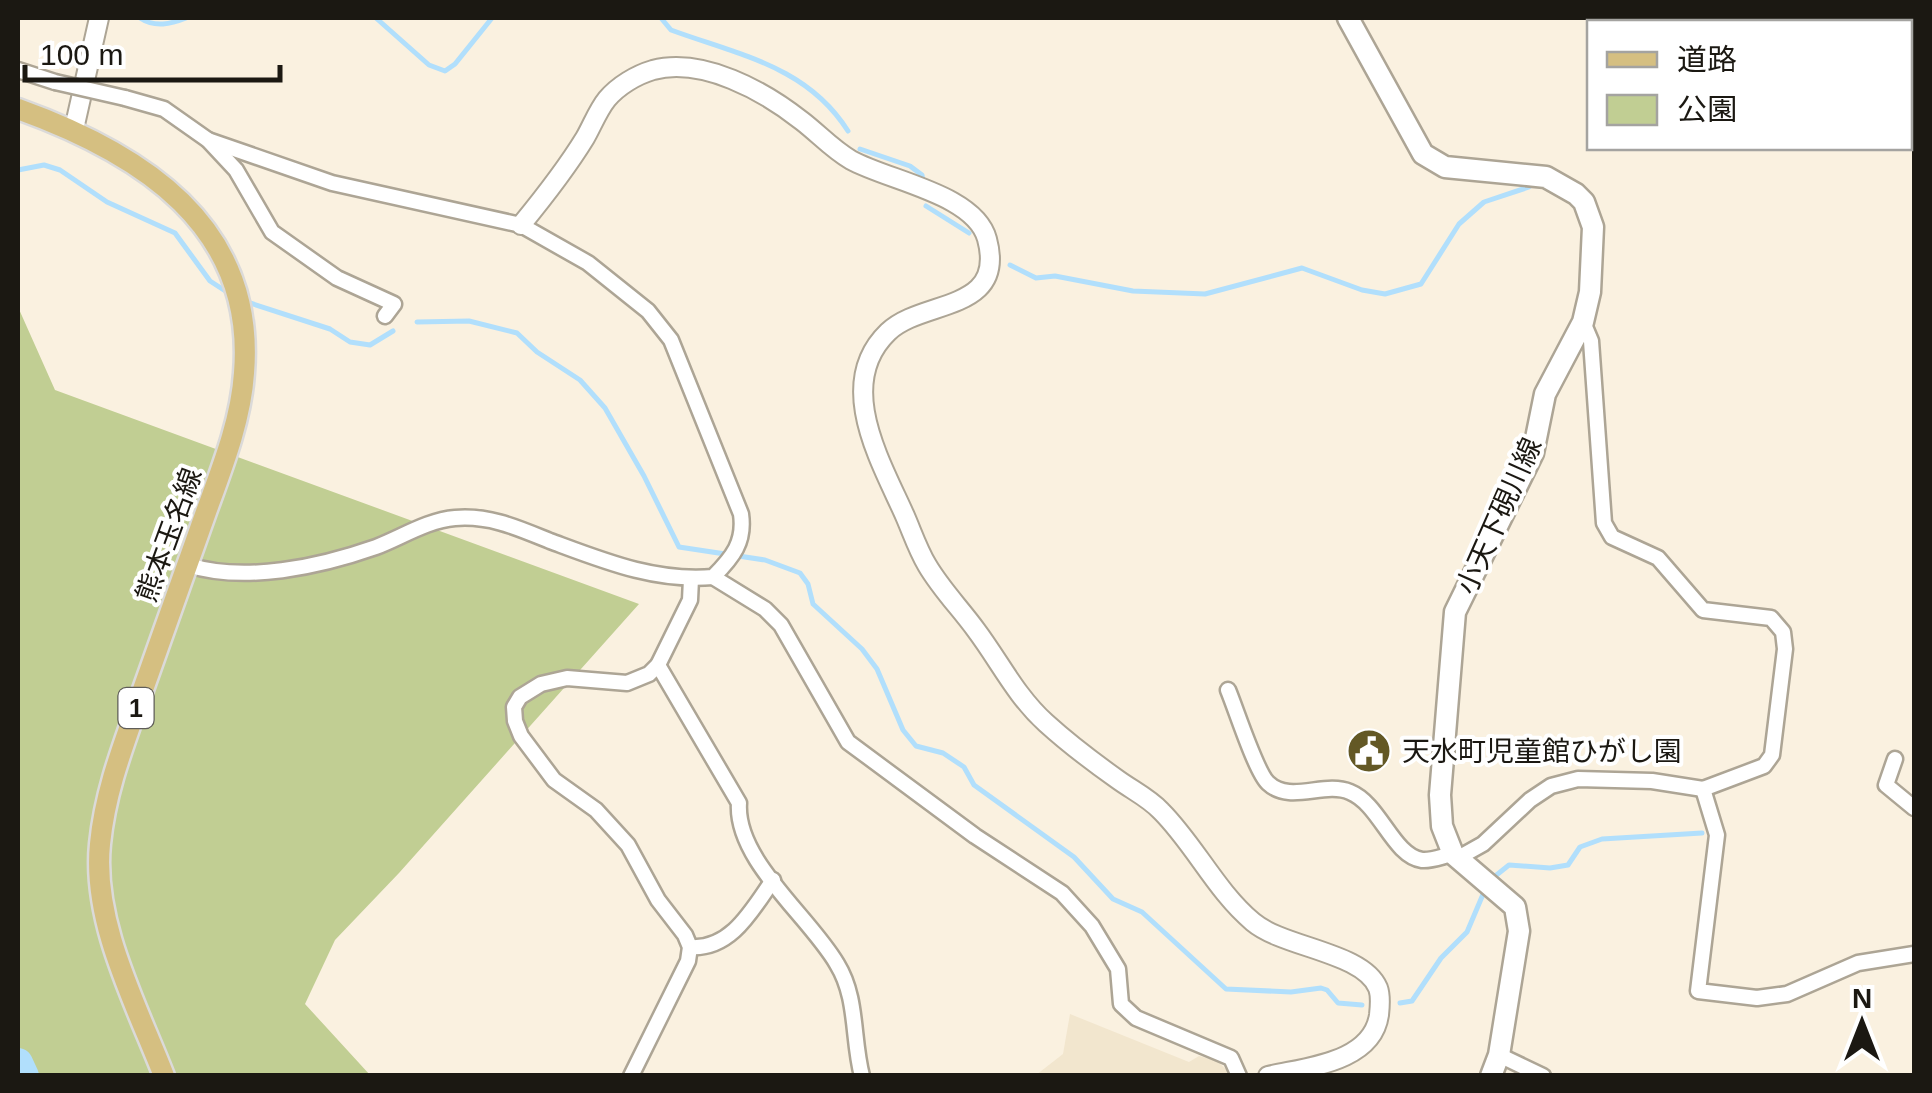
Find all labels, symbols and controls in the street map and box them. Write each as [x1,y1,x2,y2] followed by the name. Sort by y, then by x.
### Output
[25,20,280,82] scale bar
[1587,20,1912,150] legend
[40,38,123,71] text: 100 m
[1677,43,1737,76] text: 道路
[1677,93,1737,126] text: 公園
[1451,433,1547,599] street label: 小天下硯川線
[130,464,208,606] street label: 熊本玉名線
[118,688,154,728] road number: 1
[1346,728,1392,774] public building icon: 天水町児童館ひがし園
[1402,736,1682,767] place label: 天水町児童館ひがし園
[1812,973,1912,1073] north arrow
[1852,983,1872,1014] text: N

